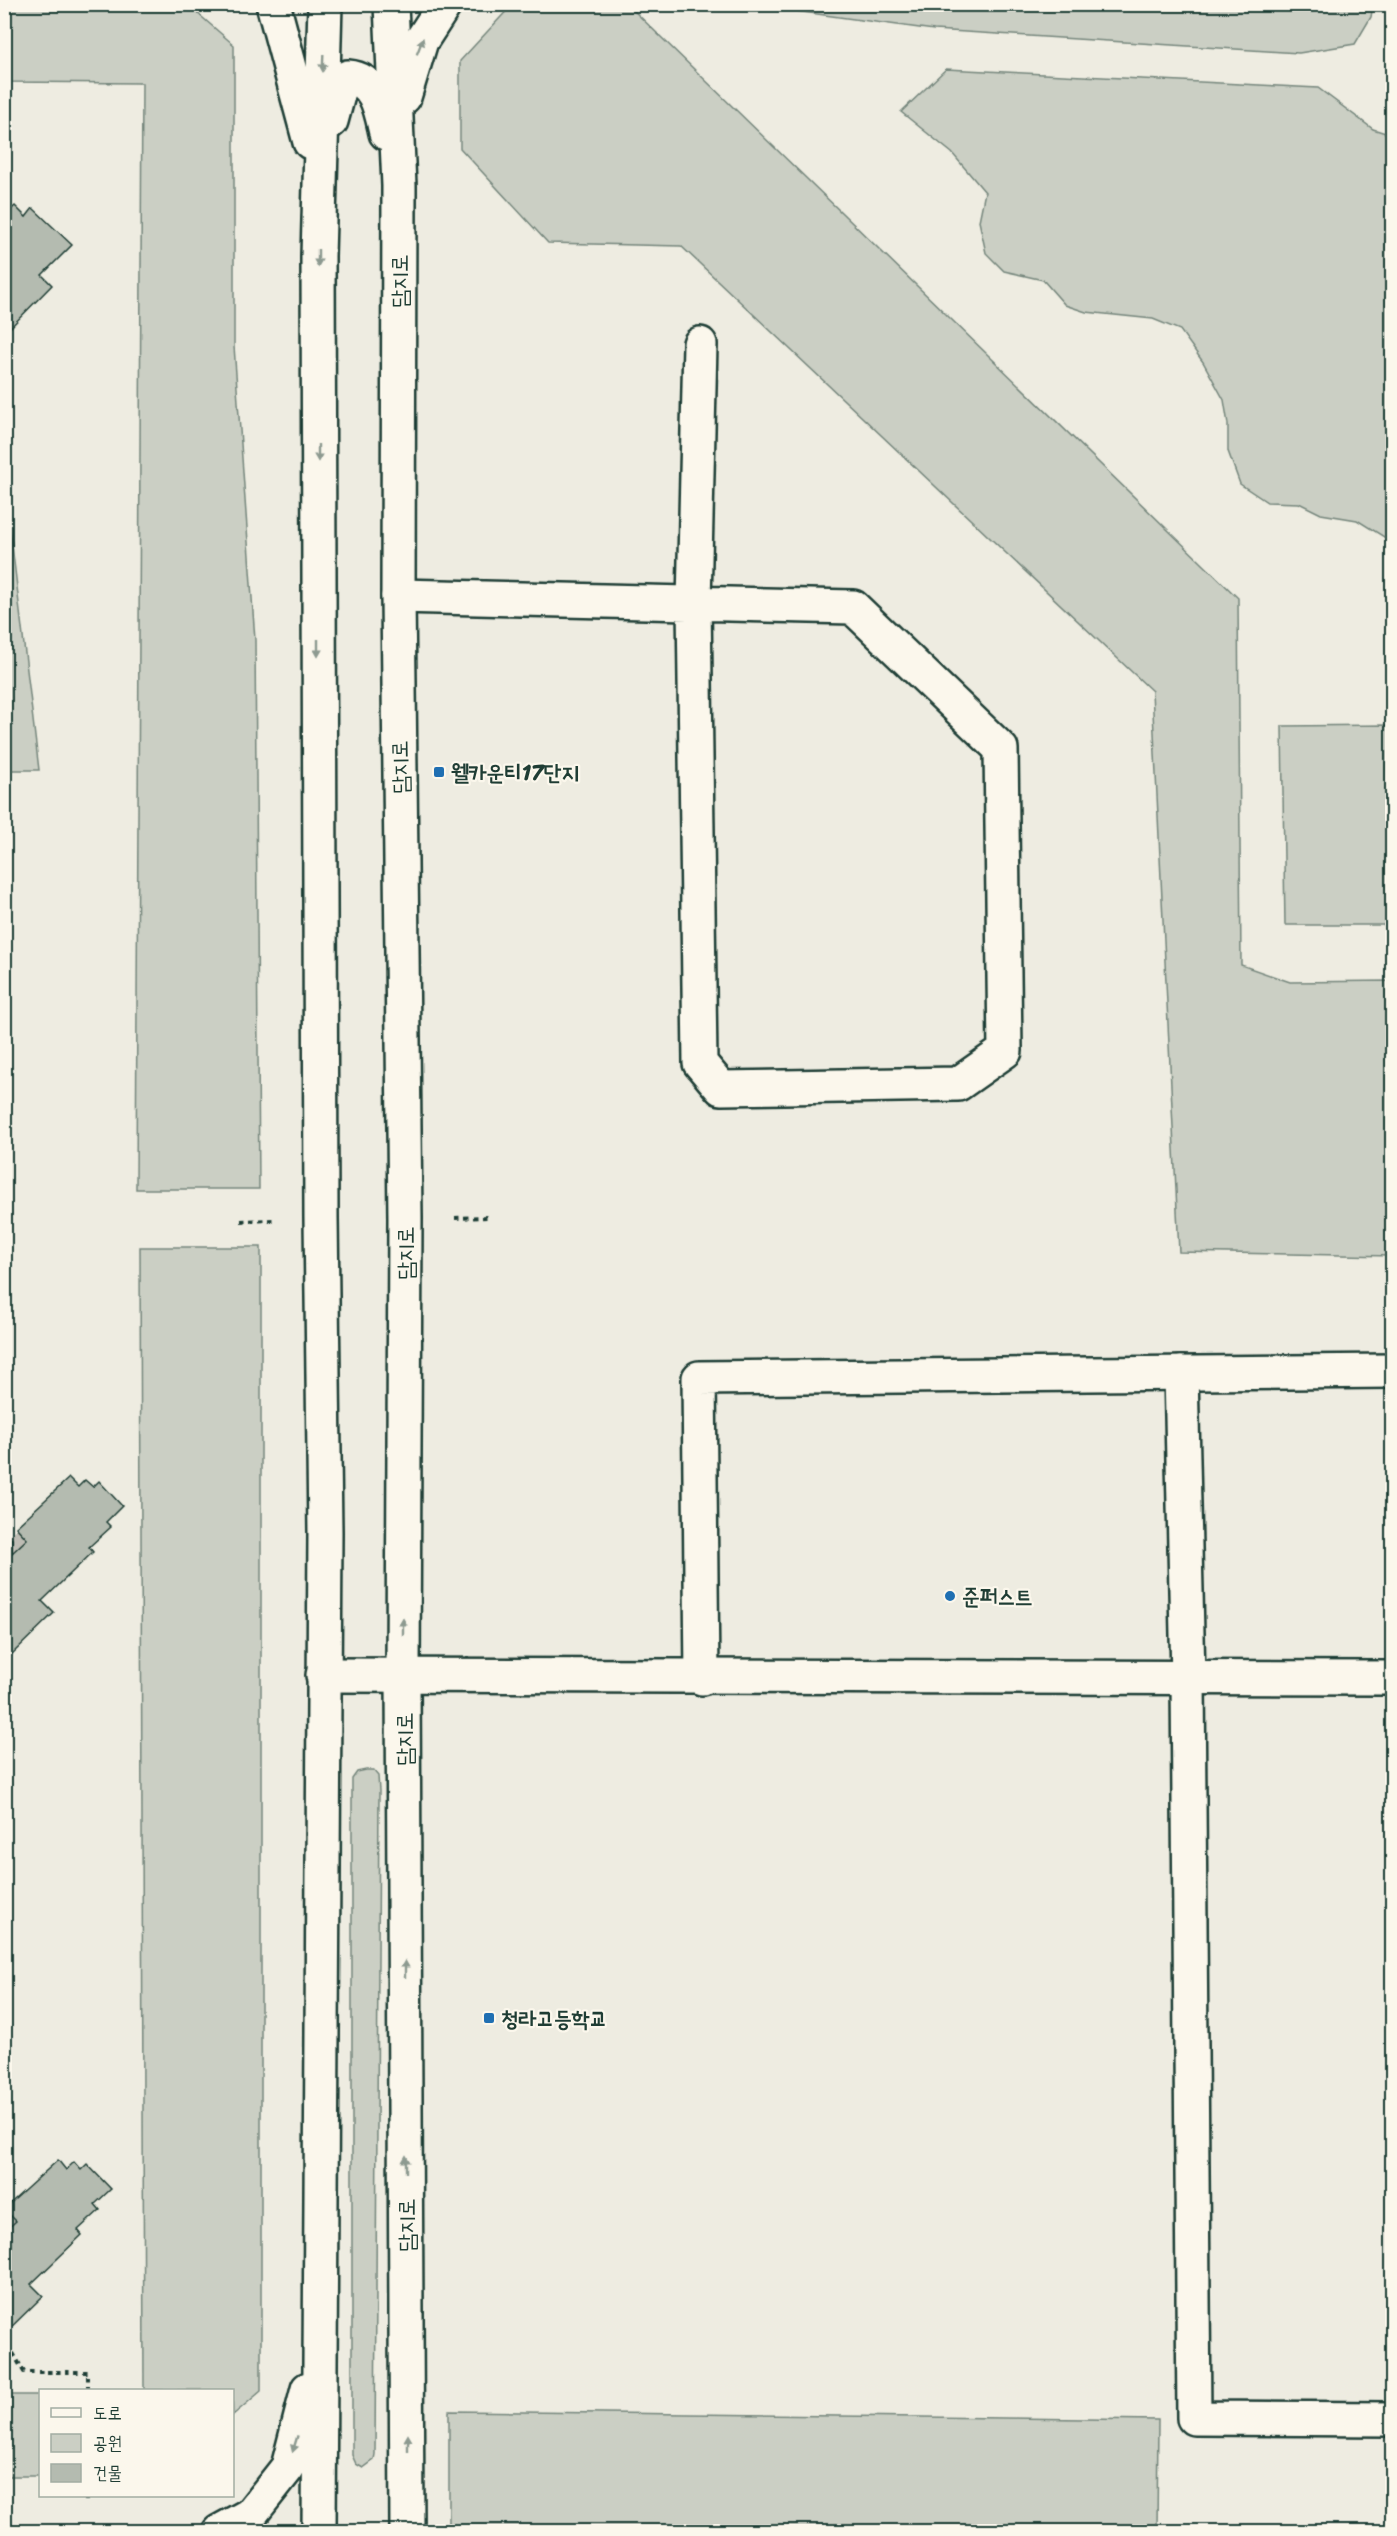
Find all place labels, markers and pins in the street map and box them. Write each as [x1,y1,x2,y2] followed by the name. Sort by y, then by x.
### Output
[451,753,579,792] place label: 웰카운티17단지
[432,765,446,779] marker: 웰카운티17단지
[962,1577,1033,1616] place label: 준퍼스트
[943,1589,957,1603] marker: 준퍼스트
[501,1999,607,2038] place label: 청라고등학교
[482,2011,496,2025] marker: 청라고등학교

